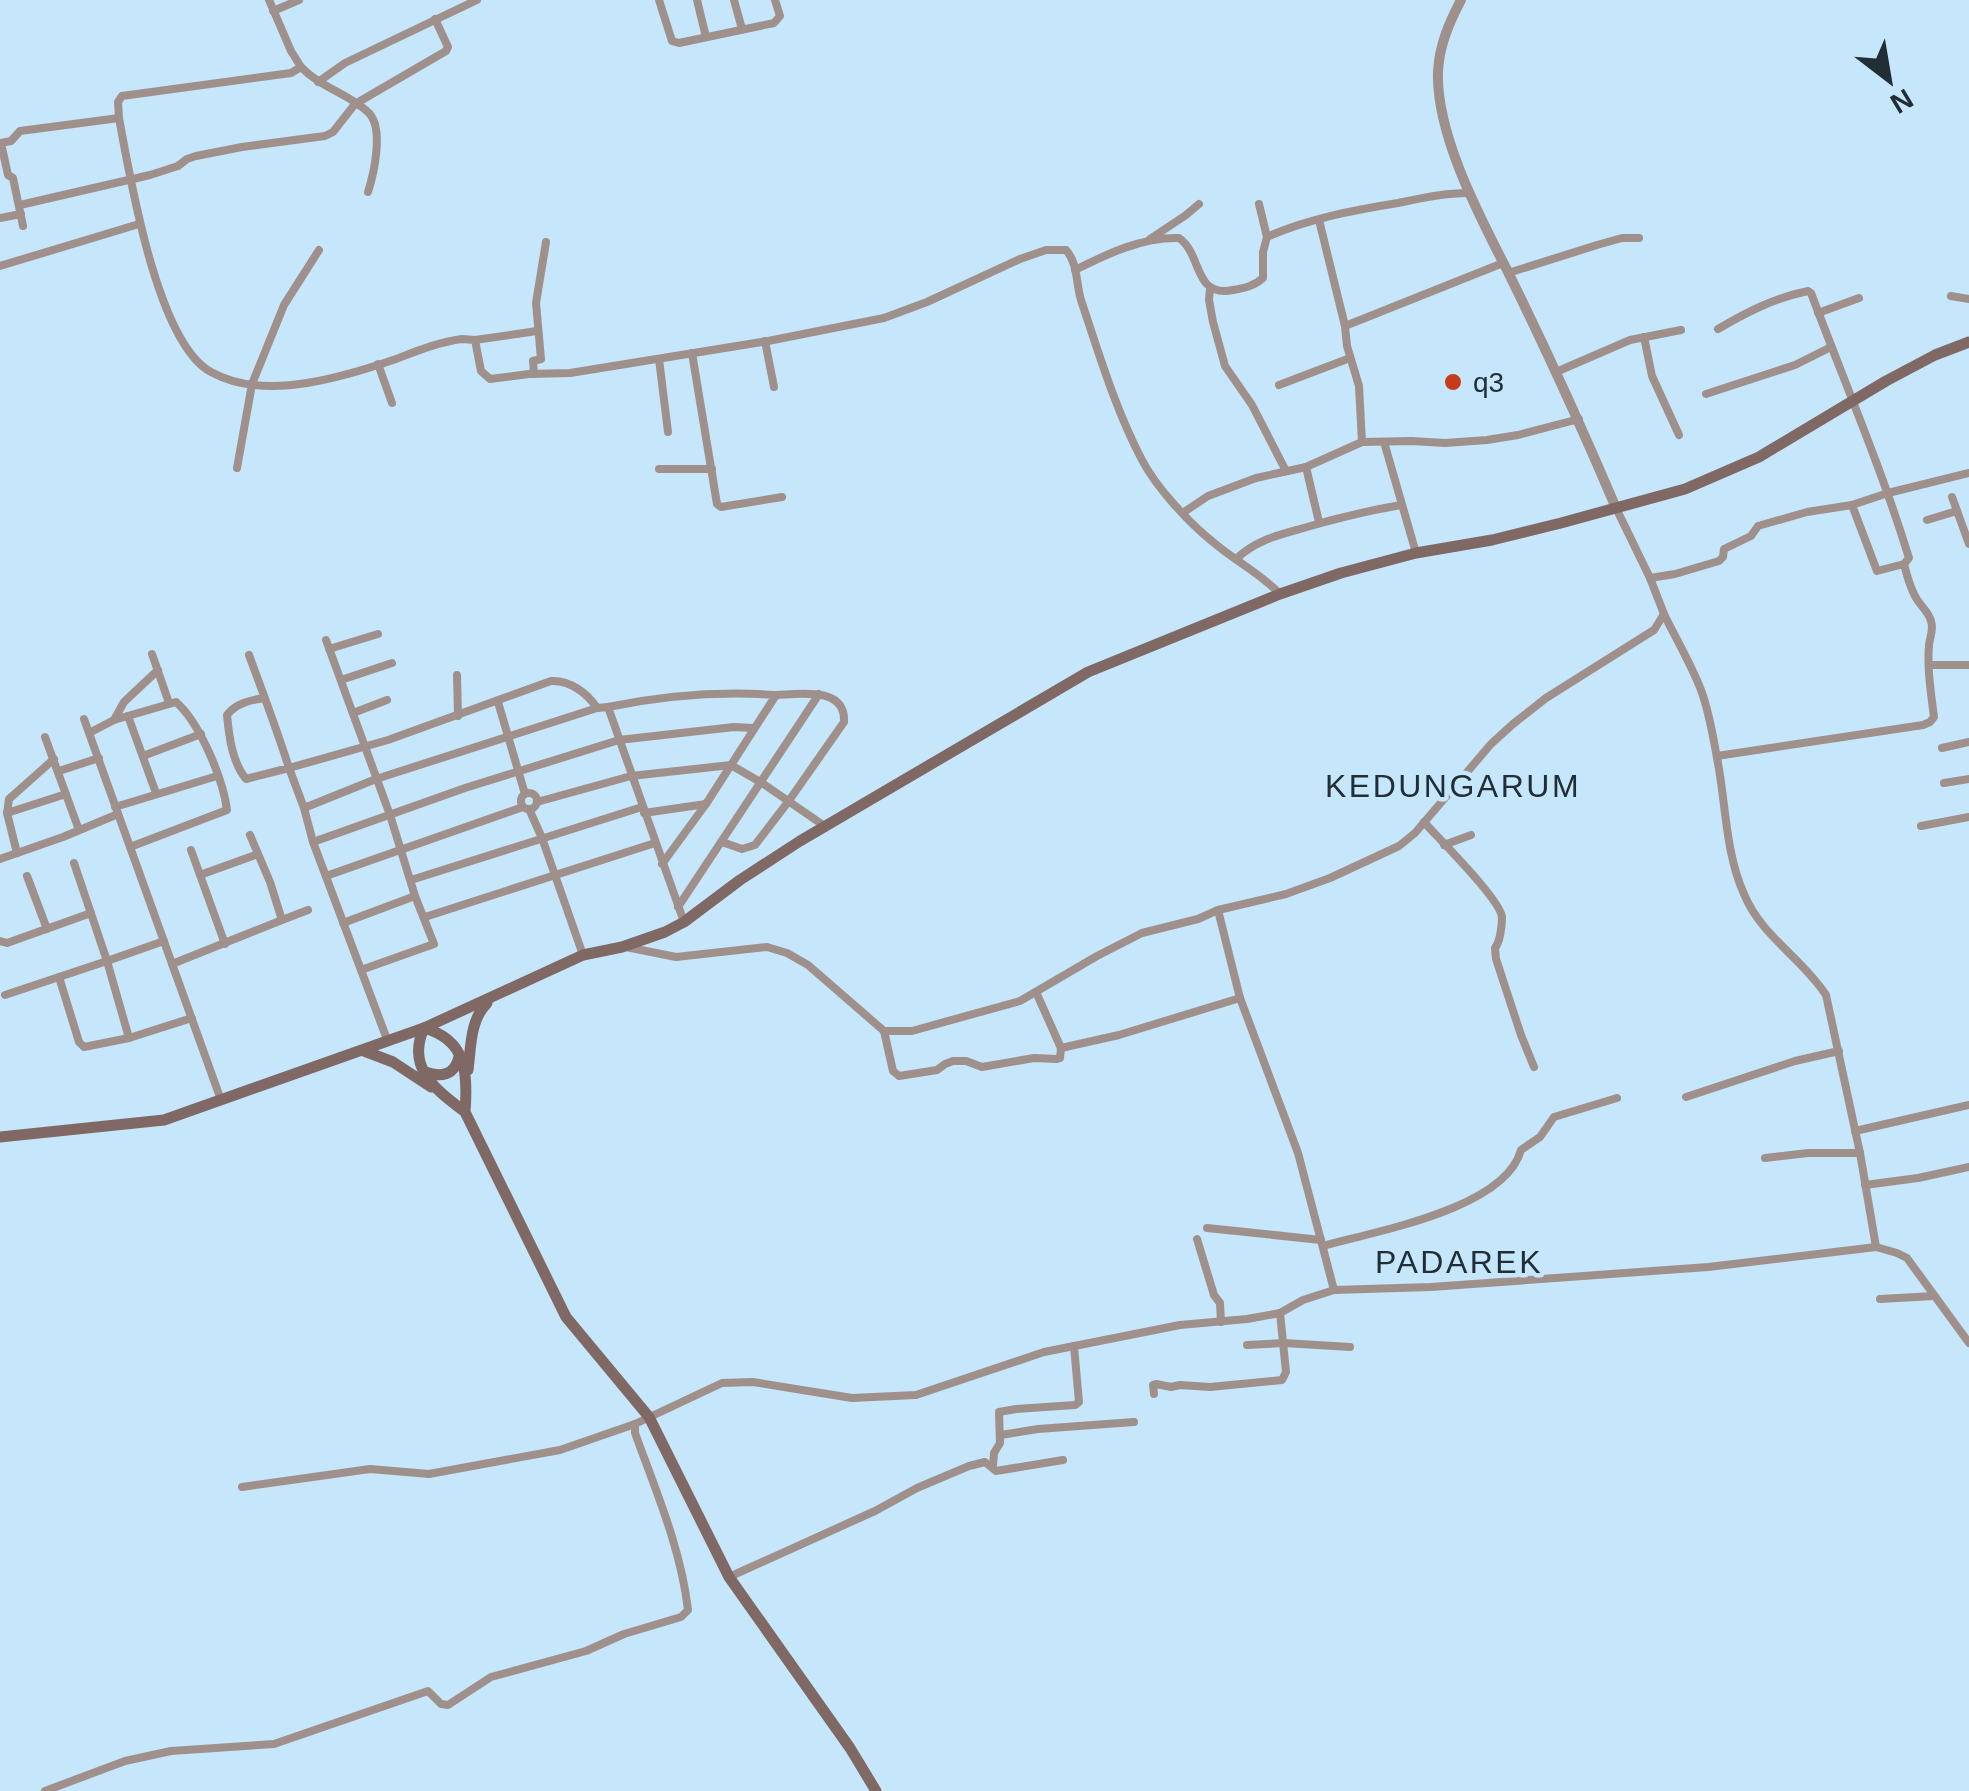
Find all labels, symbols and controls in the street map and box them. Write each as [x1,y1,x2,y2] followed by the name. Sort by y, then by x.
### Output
[1839,30,1939,130] north arrow
[1885,83,1918,119] text: N
[1473,367,1504,398] place label: q3
[1442,371,1464,393] marker: q3
[1325,768,1581,804] district label: KEDUNGARUM
[1375,1244,1543,1280] district label: PADAREK

